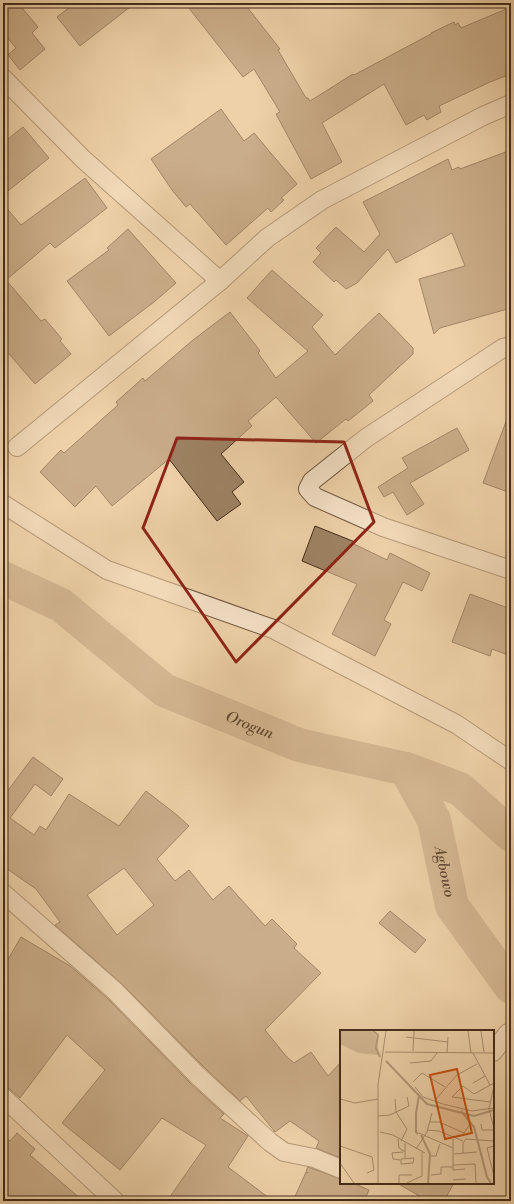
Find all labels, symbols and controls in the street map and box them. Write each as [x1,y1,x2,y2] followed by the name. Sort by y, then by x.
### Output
[223,707,277,744] water label: Orogun
[429,843,459,899] water label: Agbowo
[340,1030,494,1184] inset map

